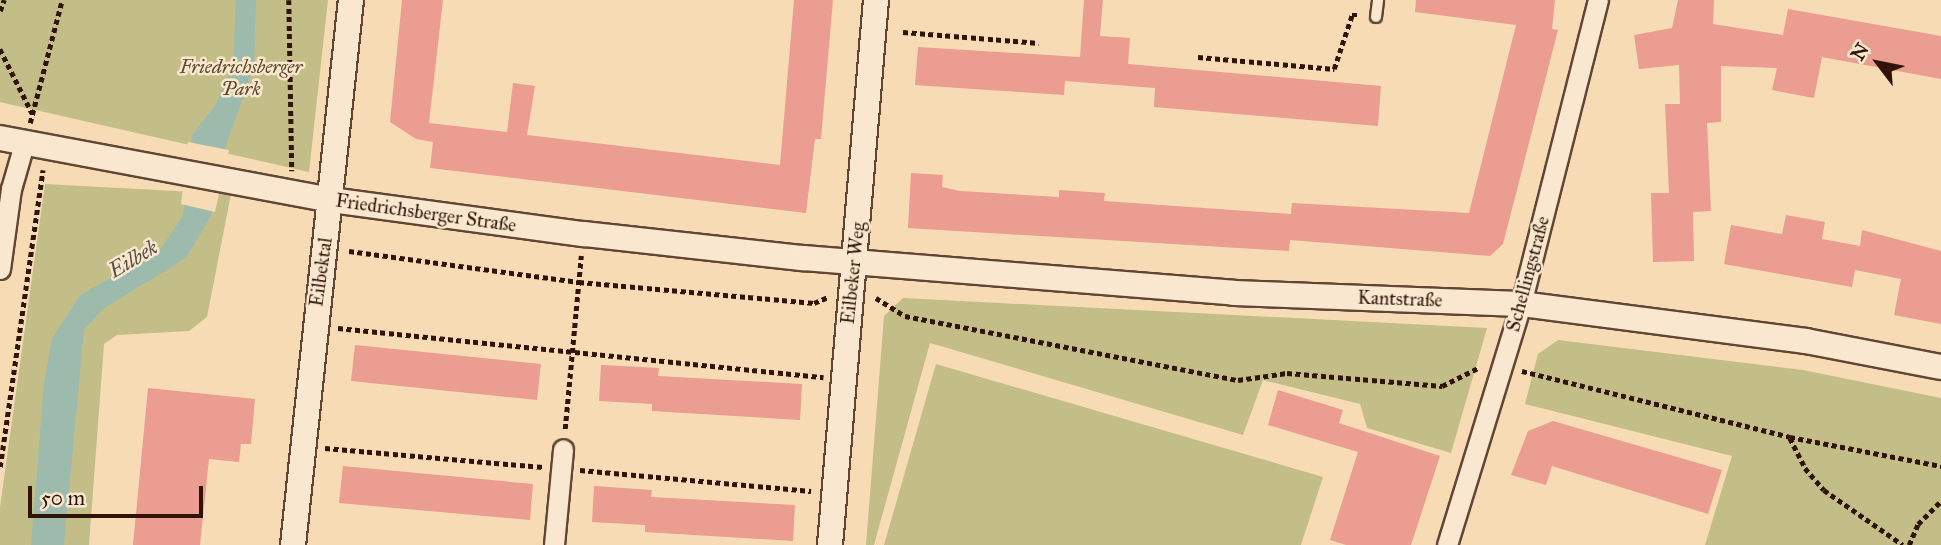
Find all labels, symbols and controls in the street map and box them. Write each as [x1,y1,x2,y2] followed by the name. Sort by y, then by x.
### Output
[1843,28,1913,98] north arrow
[1846,39,1874,65] text: N
[180,56,302,100] park label: Friedrichsberger Park
[334,189,518,237] street label: Friedrichsberger Straße
[1502,214,1554,334] street label: Schellingstraße
[836,221,870,325] street label: Eilbeker Weg
[104,235,162,283] water label: Eilbek
[305,236,337,308] street label: Eilbektal
[1357,286,1443,312] street label: Kantstraße
[32,472,206,516] scale bar
[41,485,85,511] text: 50 m

